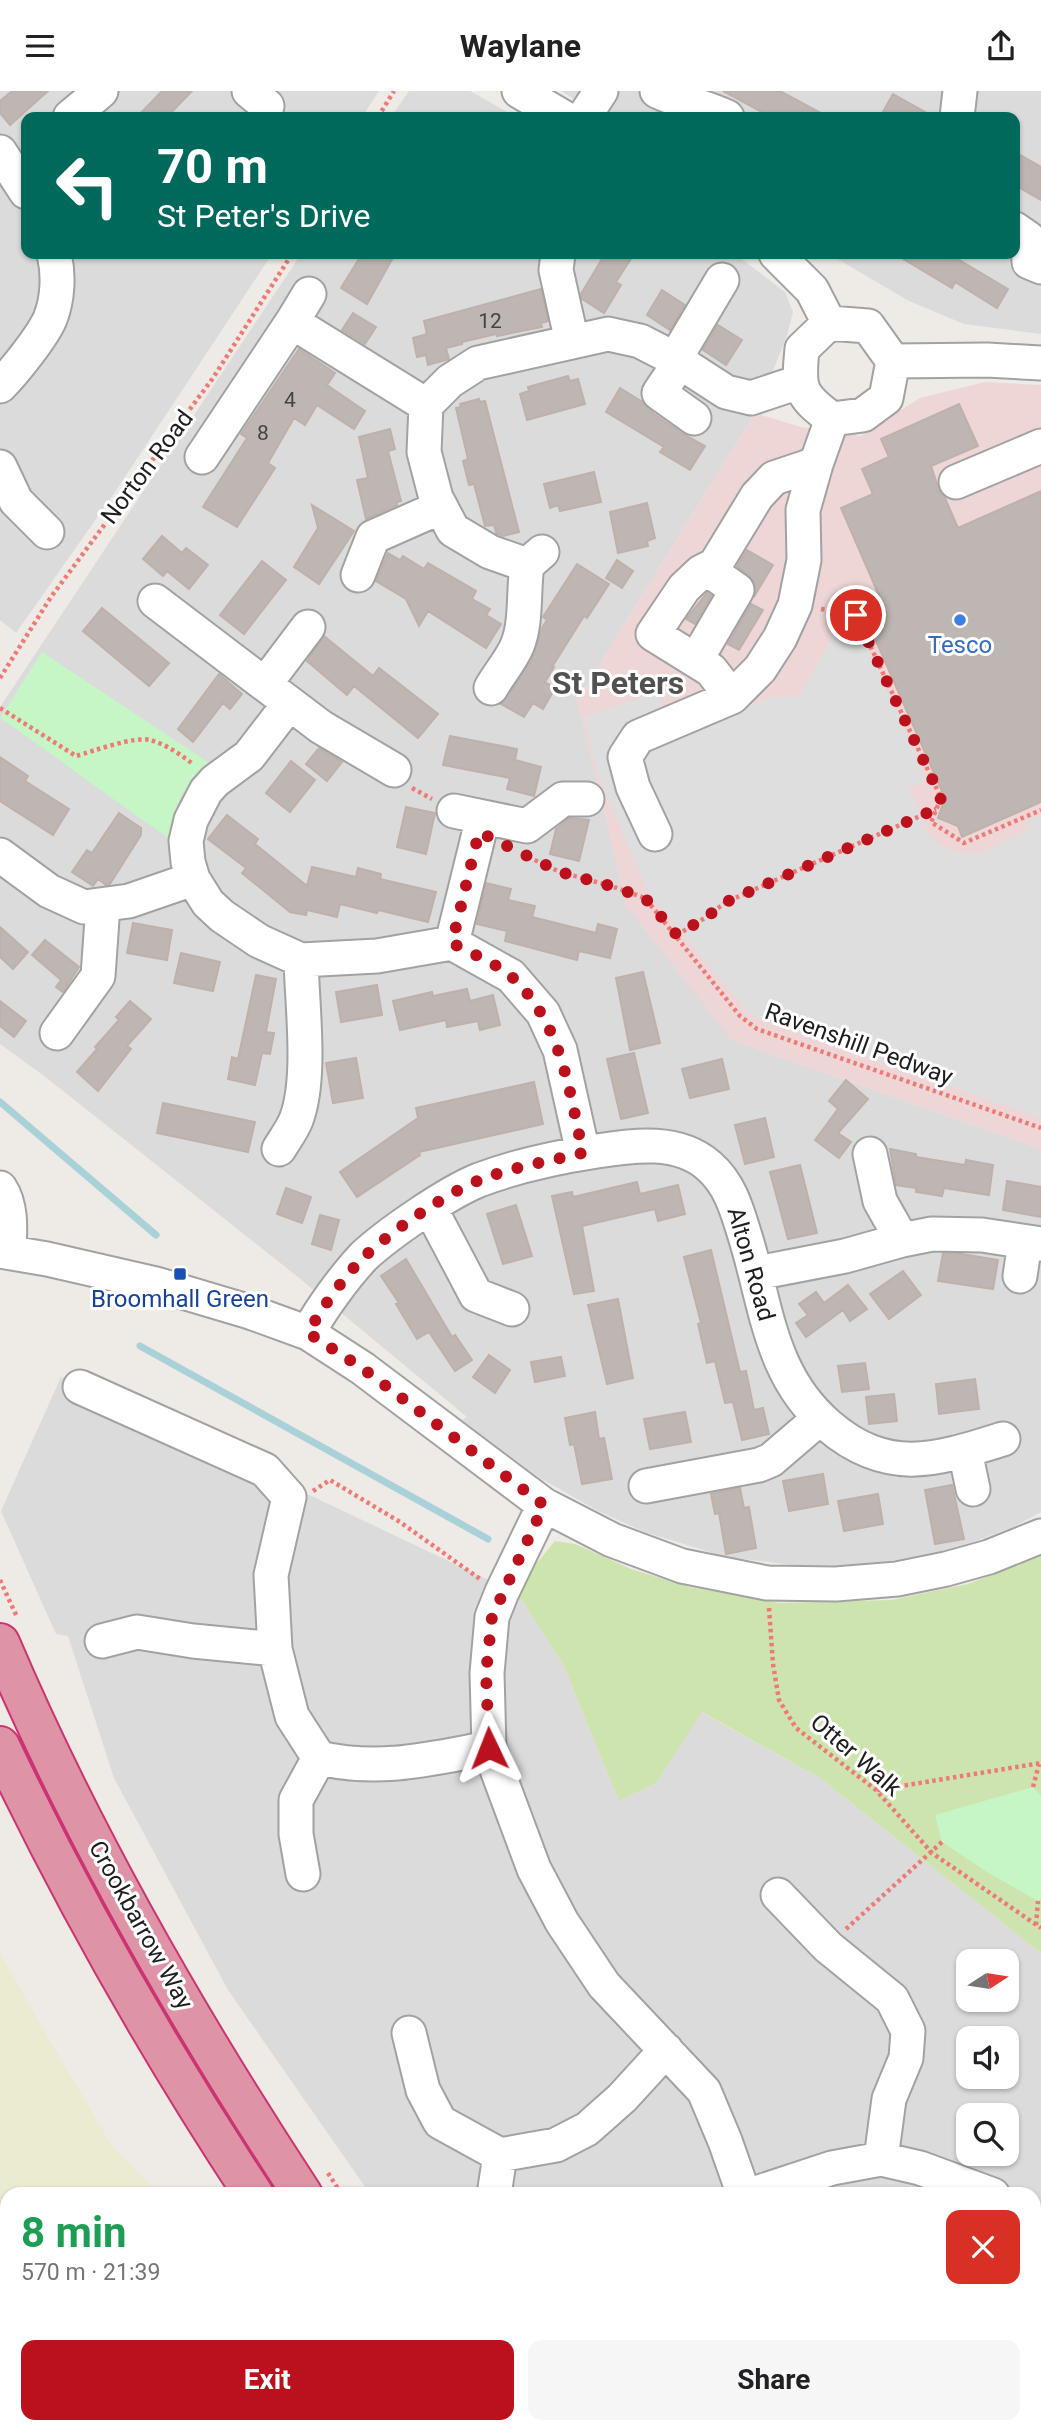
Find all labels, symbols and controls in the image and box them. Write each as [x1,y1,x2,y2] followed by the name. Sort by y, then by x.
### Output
[21,27,59,65] icon: menu
[460,27,581,65] text: Waylane
[982,27,1020,65] icon: share
[157,138,268,195] text: 70 m
[42,140,133,231] icon: left
[157,197,371,235] text: St Peter's Drive
[478,309,502,333] house number: 12
[284,388,296,412] house number: 4
[95,405,199,529] street label: Norton Road
[257,421,269,445] house number: 8
[826,585,886,645] pin
[837,596,875,634] icon: arrive
[952,612,968,628] marker: Tesco
[928,631,992,659] place label: Tesco
[552,664,684,702] district label: St Peters
[761,997,957,1091] street label: Ravenshill Pedway
[721,1204,781,1324] street label: Alton Road
[172,1266,188,1282] marker: Broomhall Green
[91,1285,269,1313] place label: Broomhall Green
[805,1708,908,1803] street label: Otter Walk
[452,1711,526,1785] position arrow
[83,1836,199,2015] street label: Crookbarrow Way
[956,1949,1018,2013] north arrow
[956,1949,1019,2166] map controls
[956,2026,1019,2089] button: sound
[956,2103,1019,2166] button: search
[21,2208,127,2257] text: 8 min
[946,2210,1020,2284] button: close
[21,2259,160,2286] text: 570 m · 21:39
[21,2340,514,2420] button: Exit
[528,2340,1020,2420] button: Share

